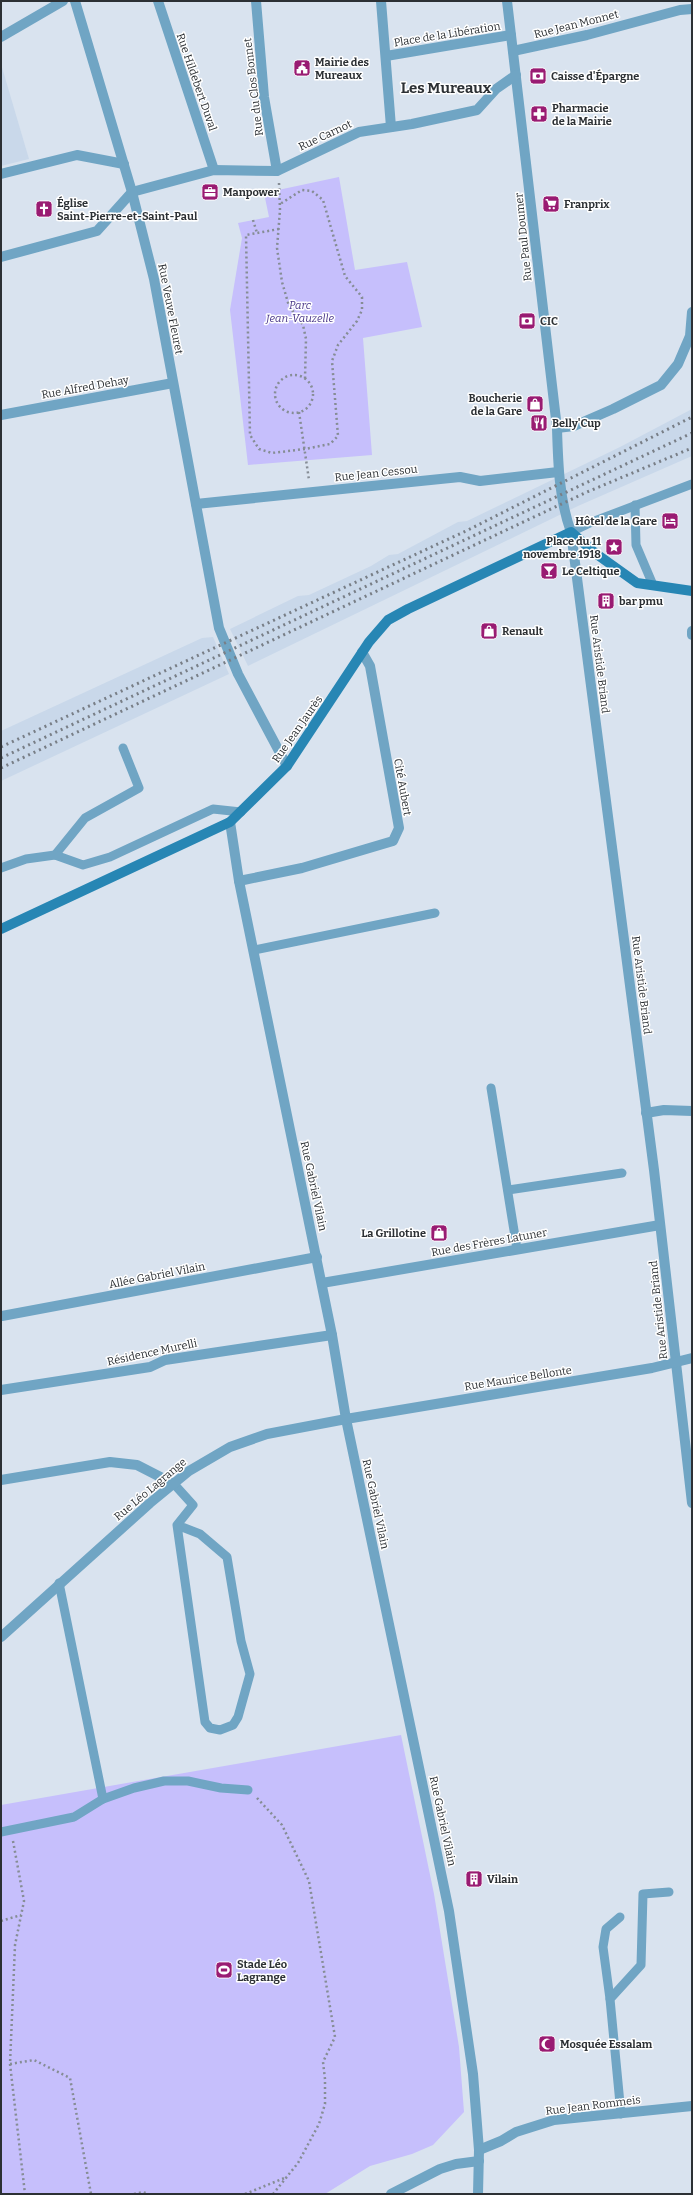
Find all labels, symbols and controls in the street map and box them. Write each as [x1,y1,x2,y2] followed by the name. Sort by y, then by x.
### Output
[533,8,620,41] street label: Rue Jean Monnet
[393,20,501,49] street label: Place de la Libération
[174,32,219,133] street label: Rue Hildebert Duval
[241,37,266,137] street label: Rue du Clos Bonnet
[315,56,369,82] place label: Mairie des Mureaux
[292,58,312,78] public building icon: Mairie des Mureaux
[528,66,548,86] bank icon: Caisse d'Épargne
[551,69,639,83] place label: Caisse d'Épargne
[401,79,492,97] district label: Les Mureaux
[552,102,612,128] place label: Pharmacie de la Mairie
[529,104,549,124] pharmacy icon: Pharmacie de la Mairie
[297,118,354,153] street label: Rue Carnot
[200,182,220,202] office icon: Manpower
[223,186,280,199] place label: Manpower
[512,192,535,282] street label: Rue Paul Doumer
[541,194,561,214] supermarket icon: Franprix
[57,196,198,223] place label: Église Saint-Pierre-et-Saint-Paul
[564,198,610,211] place label: Franprix
[34,199,54,219] church icon: Église Saint-Pierre-et-Saint-Paul
[155,263,186,356] street label: Rue Veuve Fleuret
[265,299,334,325] park label: Parc Jean-Vauzelle
[517,311,537,331] bank icon: CIC
[540,315,558,328] place label: CIC
[40,373,130,402] street label: Rue Alfred Dehay
[468,392,522,418] place label: Boucherie de la Gare
[525,394,545,414] shop icon: Boucherie de la Gare
[529,413,549,433] restaurant icon: Belly'Cup
[552,417,601,430] place label: Belly'Cup
[334,463,418,484] street label: Rue Jean Cessou
[660,511,680,531] hotel icon: Hôtel de la Gare
[575,515,657,528] place label: Hôtel de la Gare
[523,535,601,561] place label: Place du 11 novembre 1918
[604,537,624,557] place icon: Place du 11 novembre 1918
[539,561,559,581] bar icon: Le Celtique
[562,565,620,578] place label: Le Celtique
[596,591,616,611] building icon: bar pmu
[619,595,663,608] place label: bar pmu
[587,614,612,715] street label: Rue Aristide Briand
[479,621,499,641] shop icon: Renault
[502,625,544,638] place label: Renault
[269,693,325,765] street label: Rue Jean Jaurès
[391,758,414,817] street label: Cité Aubert
[629,935,654,1036] street label: Rue Aristide Briand
[298,1140,329,1232] street label: Rue Gabriel Vilain
[429,1223,449,1243] shop icon: La Grillotine
[430,1226,548,1259] street label: Rue des Frères Latuner
[361,1227,426,1240] place label: La Grillotine
[647,1259,670,1360] street label: Rue Aristide Briand
[108,1260,206,1291] street label: Allée Gabriel Vilain
[106,1336,199,1368] street label: Résidence Murelli
[463,1364,573,1393] street label: Rue Maurice Bellonte
[112,1455,189,1523] street label: Rue Léo Lagrange
[360,1458,391,1550] street label: Rue Gabriel Vilain
[427,1775,458,1867] street label: Rue Gabriel Vilain
[464,1869,484,1889] building icon: Vilain
[487,1873,518,1886] place label: Vilain
[237,1958,287,1984] place label: Stade Léo Lagrange
[214,1960,234,1980] sports icon: Stade Léo Lagrange
[537,2034,557,2054] mosque icon: Mosquée Essalam
[560,2038,653,2051] place label: Mosquée Essalam
[545,2093,641,2118] street label: Rue Jean Rommeis

